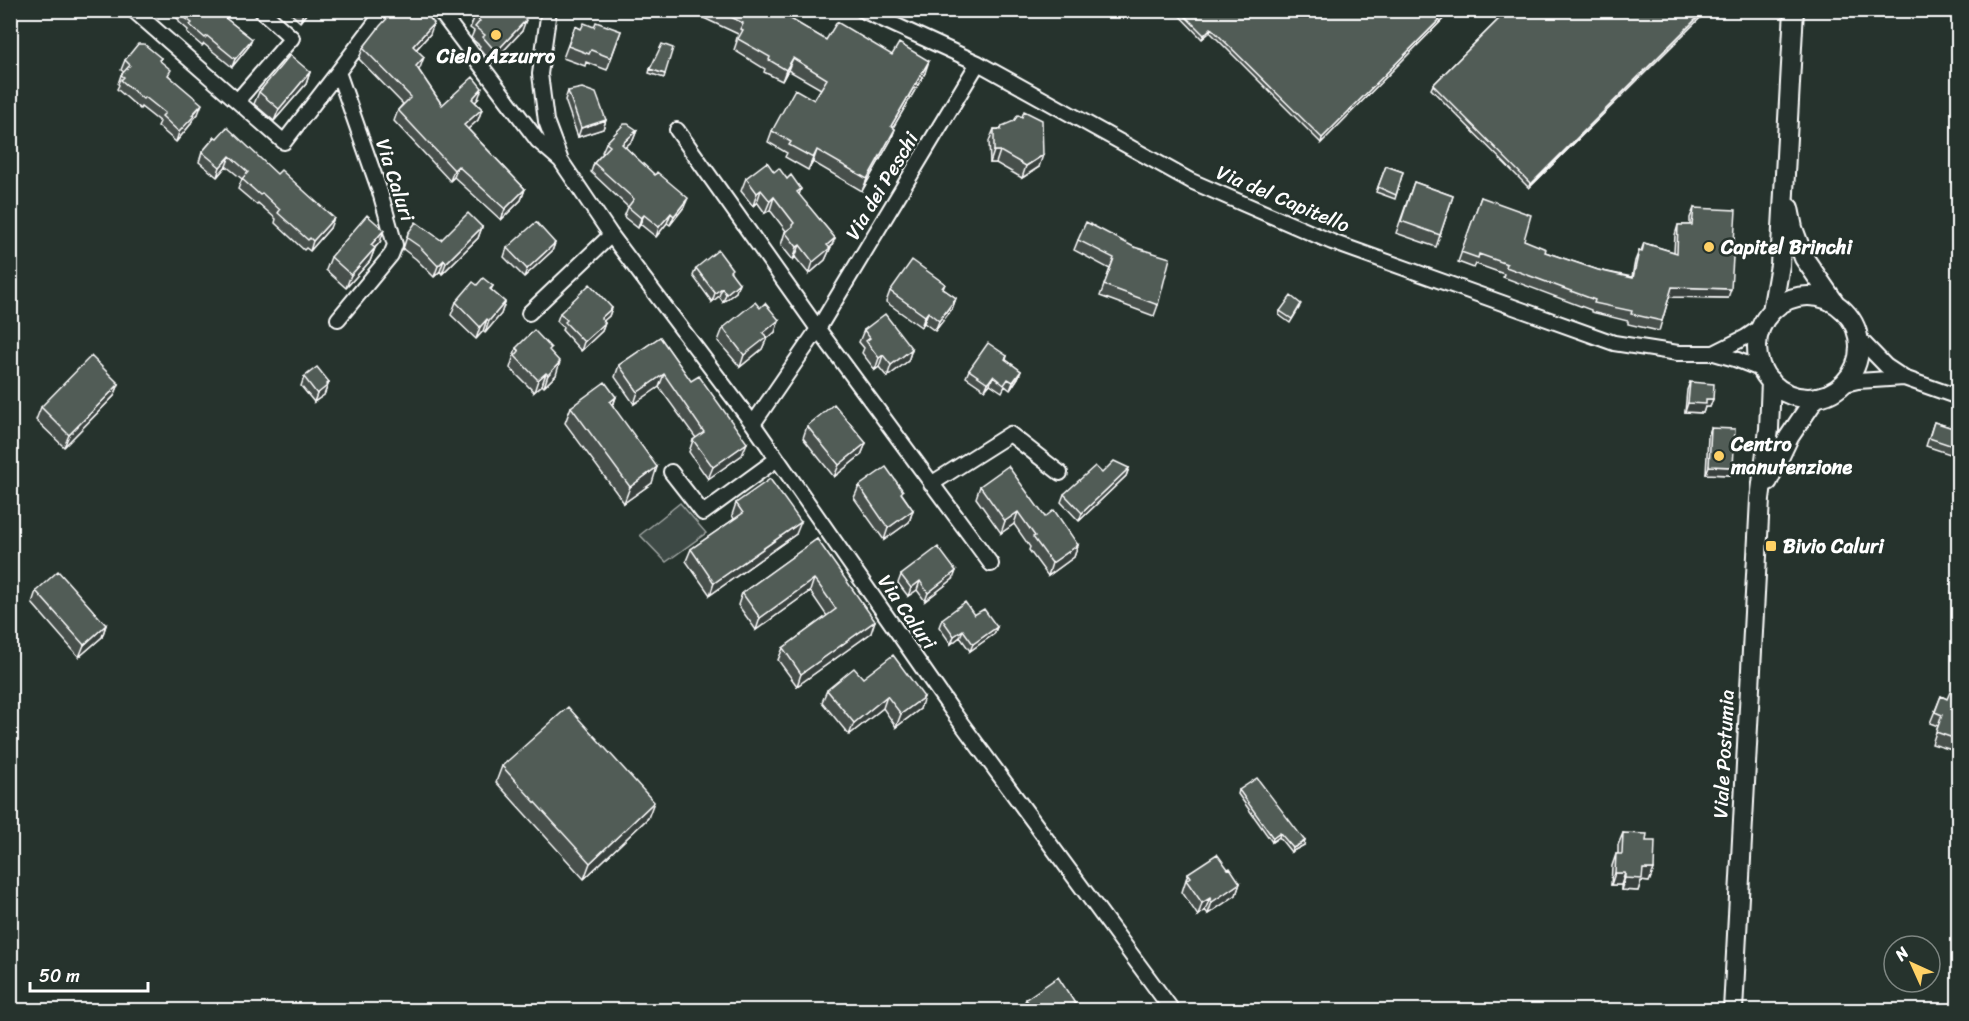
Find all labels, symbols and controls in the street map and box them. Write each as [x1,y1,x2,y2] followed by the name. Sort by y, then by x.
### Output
[489,28,503,42] marker: Cielo Azzurro
[436,39,556,74] place label: Cielo Azzurro
[836,125,928,247] street label: Via dei Peschi
[365,134,425,227] street label: Via Caluri
[1211,155,1355,243] street label: Via del Capitello
[1720,230,1853,265] place label: Capitel Brinchi
[1702,240,1716,254] marker: Capitel Brinchi
[1730,427,1852,485] place label: Centro manutenzione
[1712,449,1726,463] marker: Centro manutenzione
[1783,529,1885,564] place label: Bivio Caluri
[1764,539,1778,553] marker: Bivio Caluri
[868,567,947,658] street label: Via Caluri
[1703,689,1745,819] street label: Viale Postumia
[1882,934,1942,994] north arrow
[1887,939,1917,969] text: N
[30,955,148,993] scale bar
[39,960,80,992] text: 50 m

